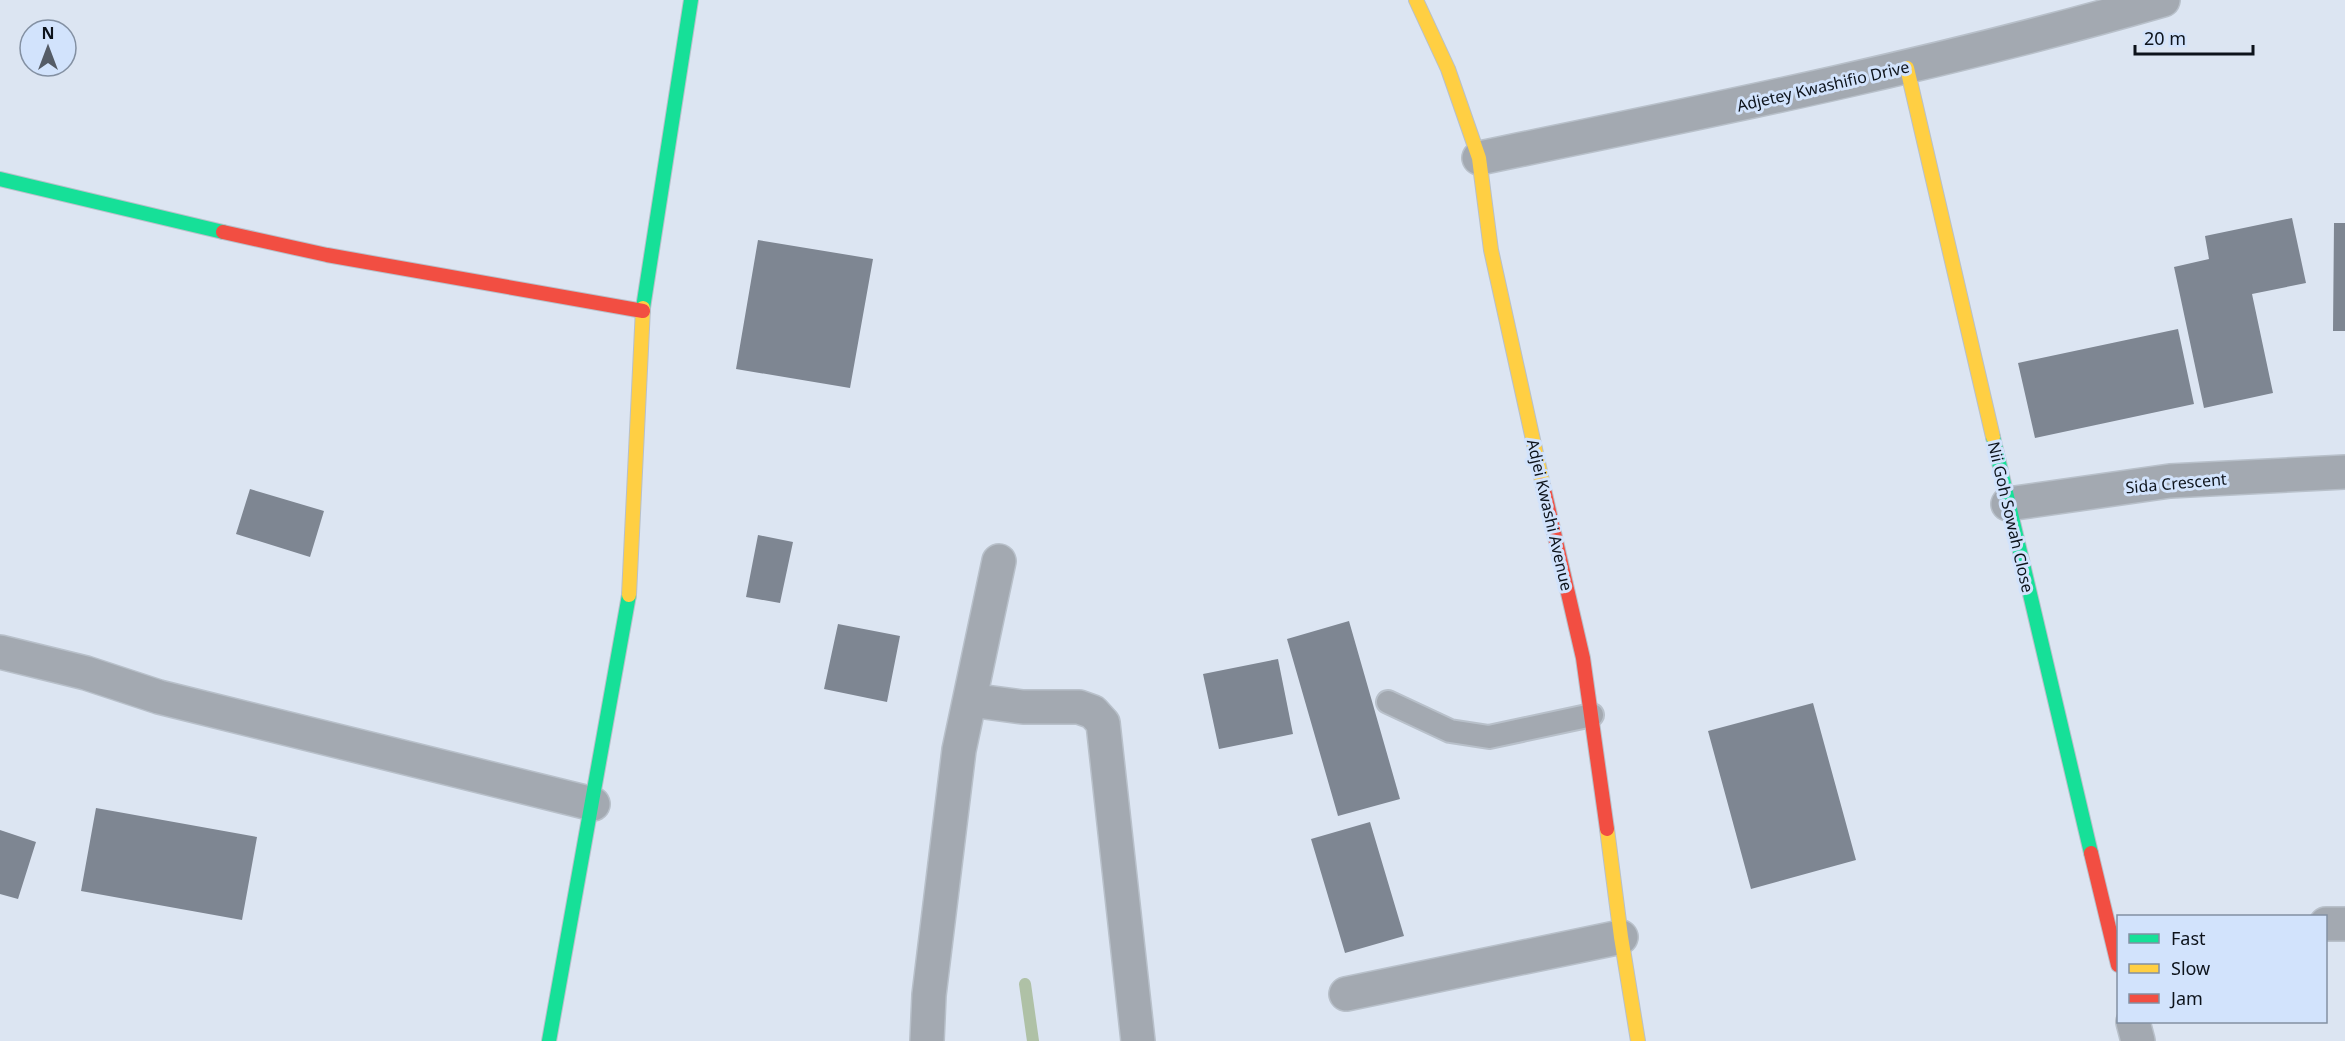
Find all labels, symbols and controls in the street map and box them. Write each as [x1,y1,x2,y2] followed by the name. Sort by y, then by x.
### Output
[18,18,78,78] north arrow
[2135,18,2254,56] scale bar
[41,22,55,44] text: N
[2144,26,2186,50] text: 20 m
[1735,55,1911,117] street label: Adjetey Kwashifio Drive
[1522,437,1578,593] street label: Adjei Kwashi Avenue
[1983,439,2039,595] street label: Nii Goh Sowah Close
[2125,468,2228,498] street label: Sida Crescent
[2117,915,2327,1023] legend
[2171,926,2206,950] text: Fast
[2171,956,2210,980] text: Slow
[2169,986,2203,1010] text: Jam

